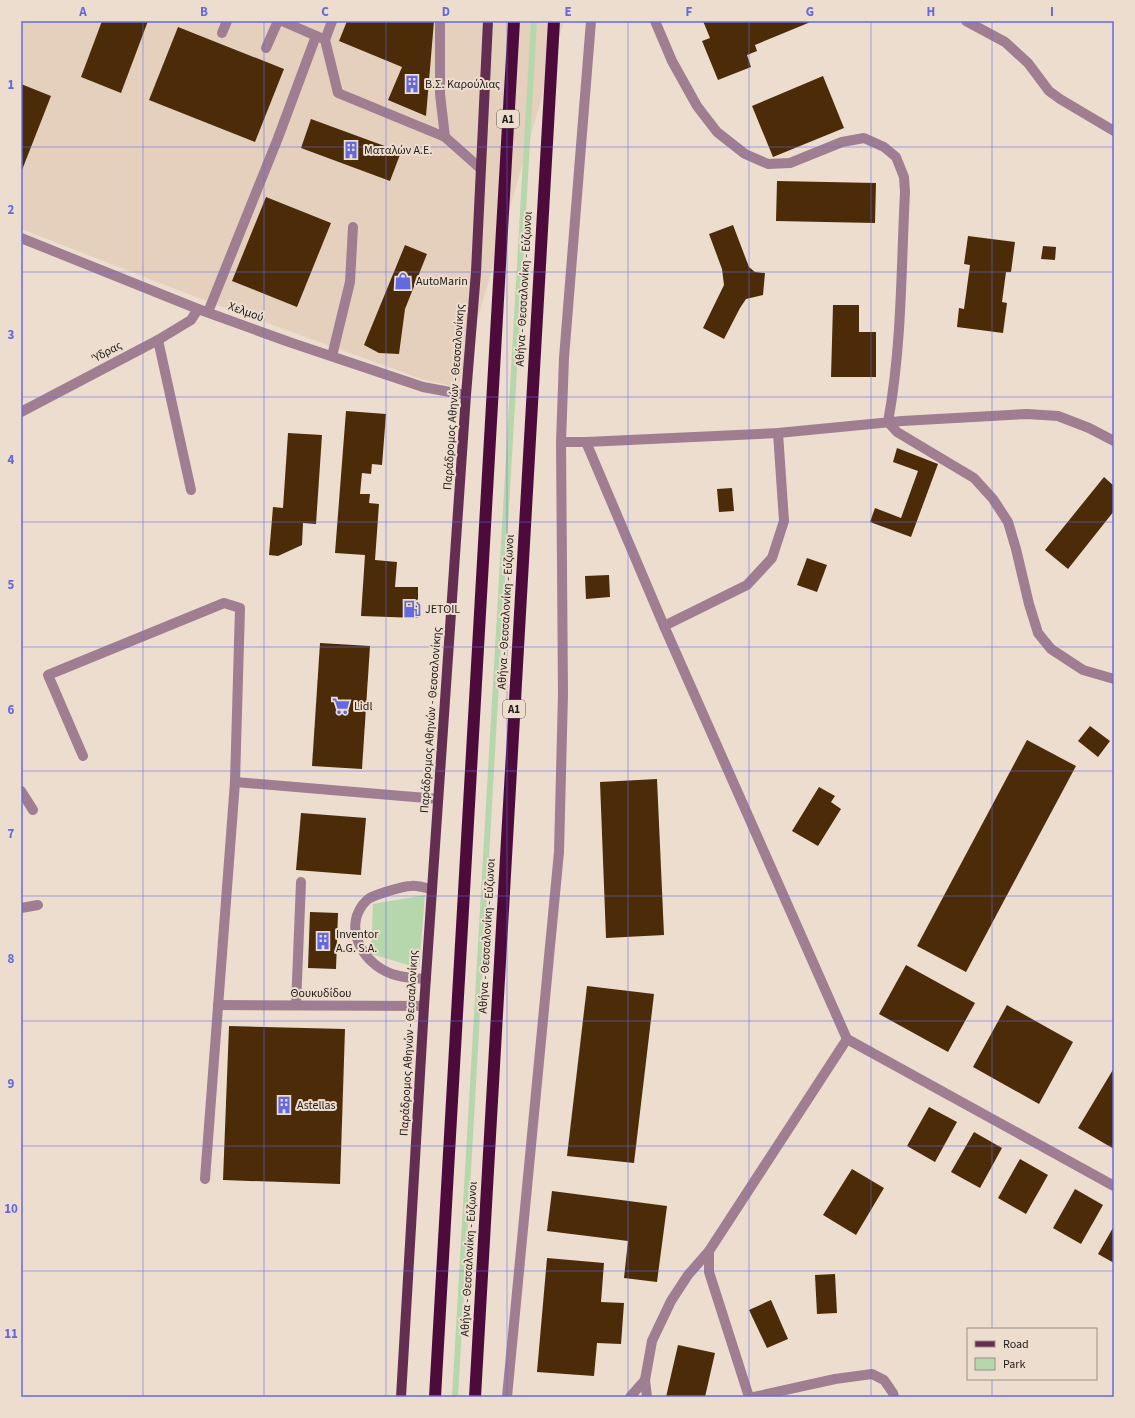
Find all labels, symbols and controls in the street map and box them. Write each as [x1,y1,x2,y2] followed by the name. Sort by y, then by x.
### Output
[78,3,87,21] text: A
[200,3,208,21] text: B
[321,3,329,21] text: C
[442,3,450,21] text: D
[564,3,572,21] text: E
[686,3,693,21] text: F
[806,3,814,21] text: G
[927,3,935,21] text: H
[1050,3,1054,21] text: I
[402,74,422,94] building icon: Β.Σ. Καρούλιας
[8,76,15,94] text: 1
[425,76,500,93] place label: Β.Σ. Καρούλιας
[497,110,519,128] road number: Α1
[341,140,361,160] building icon: Ματαλών Α.Ε.
[364,142,432,159] place label: Ματαλών Α.Ε.
[8,201,15,219] text: 2
[511,211,537,367] street label: Αθήνα - Θεσσαλονίκη - Εύζωνοι
[393,271,413,291] shop icon: AutoMarin
[416,273,468,290] place label: AutoMarin
[226,298,266,326] street label: Χελμού
[439,303,469,491] street label: Παράδρομος Αθηνών - Θεσσαλονίκης
[8,326,15,344] text: 3
[88,337,125,367] street label: Ύδρας
[8,451,15,469] text: 4
[493,534,519,690] street label: Αθήνα - Θεσσαλονίκη - Εύζωνοι
[8,576,15,594] text: 5
[402,599,422,619] fuel station icon: JETOIL
[425,601,460,618] place label: JETOIL
[416,626,446,814] street label: Παράδρομος Αθηνών - Θεσσαλονίκης
[331,696,351,716] supermarket icon: Lidl
[354,698,373,715] place label: Lidl
[503,700,525,718] road number: Α1
[8,701,15,719] text: 6
[8,825,15,843] text: 7
[474,858,500,1014] street label: Αθήνα - Θεσσαλονίκη - Εύζωνοι
[336,926,379,957] place label: Inventor A.G. S.A.
[313,931,333,951] building icon: Inventor A.G. S.A.
[8,950,15,968] text: 8
[396,950,422,1136] street label: Παράδρομος Αθηνών - Θεσσαλονίκης
[291,985,351,1002] street label: Θουκυδίδου
[8,1075,15,1093] text: 9
[274,1095,294,1115] building icon: Astellas
[297,1097,336,1114] place label: Astellas
[456,1181,482,1337] street label: Αθήνα - Θεσσαλονίκη - Εύζωνοι
[4,1200,18,1218] text: 10
[4,1325,18,1343] text: 11
[967,1328,1097,1380] legend
[1003,1336,1029,1353] text: Road
[1003,1356,1025,1373] text: Park

